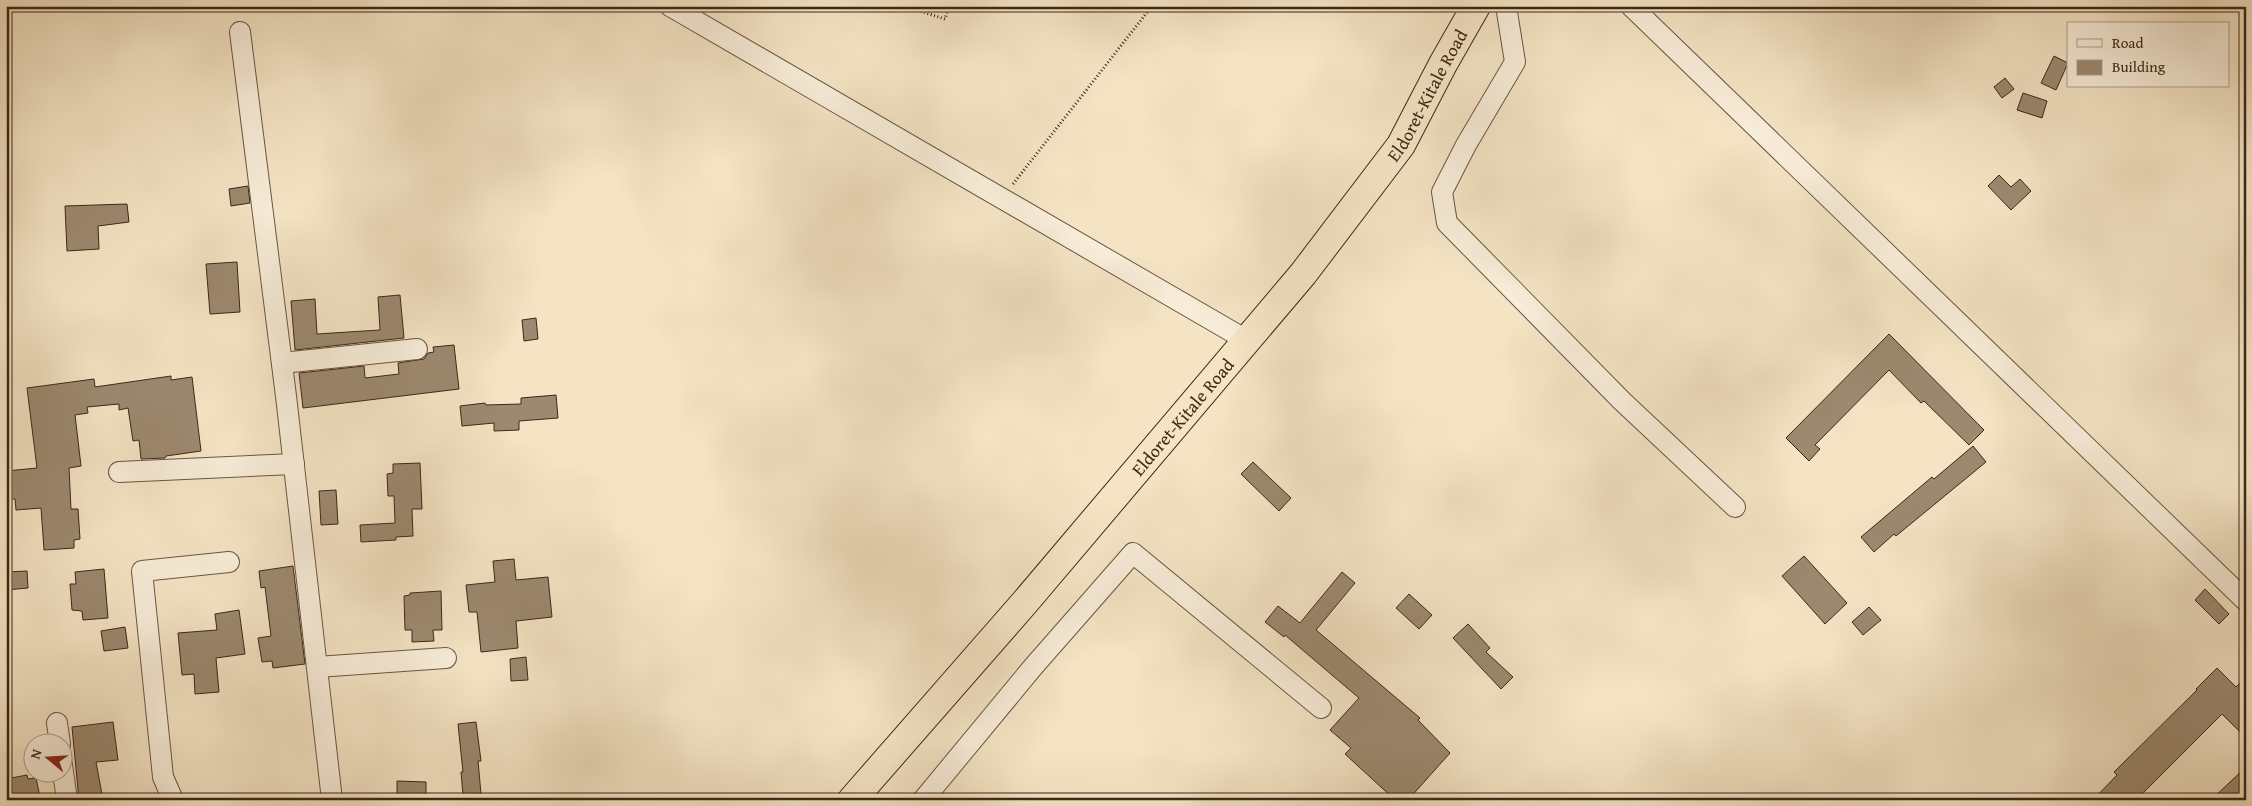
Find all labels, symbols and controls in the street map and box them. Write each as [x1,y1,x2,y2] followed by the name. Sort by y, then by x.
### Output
[2067,22,2230,88] legend
[1380,24,1474,167] street label: Eldoret-Kitale Road
[2112,32,2143,53] text: Road
[2112,56,2166,77] text: Building
[1124,352,1240,481] street label: Eldoret-Kitale Road
[22,734,72,784] north arrow
[25,746,47,762] text: N

